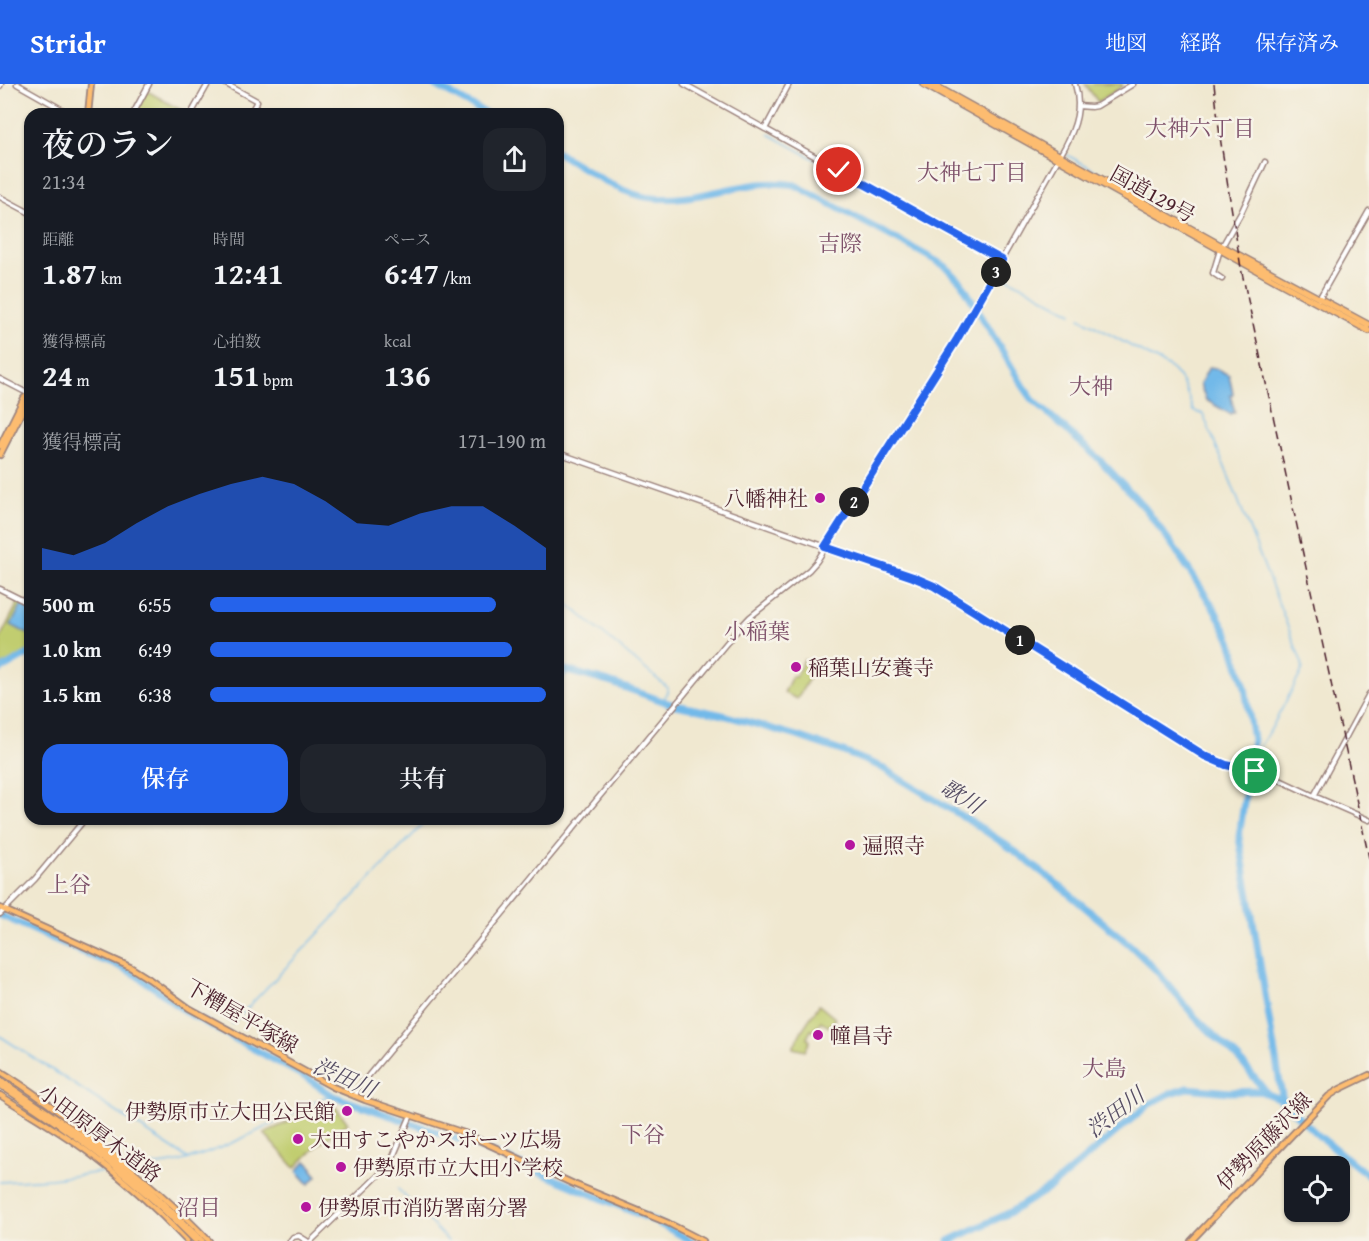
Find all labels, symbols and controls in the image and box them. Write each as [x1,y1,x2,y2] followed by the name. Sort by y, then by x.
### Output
[30,22,106,63] text: Stridr
[1105,27,1147,58] text: 地図
[1180,27,1222,58] text: 経路
[1255,27,1339,58] text: 保存済み
[1145,112,1255,144] district label: 大神六丁目
[42,120,174,168] text: 夜のラン
[483,128,546,191] button: share
[813,144,864,195] pin
[822,153,855,186] icon: check
[917,156,1027,188] district label: 大神七丁目
[1105,158,1201,230] street label: 国道129号
[42,167,85,196] text: 21:34
[42,227,74,251] text: 距離
[213,227,245,251] text: 時間
[384,227,431,251] text: ペース
[818,227,862,259] district label: 吉際
[42,251,97,295] text: 1.87
[213,251,284,295] text: 12:41
[384,251,439,295] text: 6:47
[981,257,1011,287] pin: 3
[992,260,1000,284] text: 3
[97,266,122,290] text: km
[439,266,471,290] text: /km
[42,329,106,353] text: 獲得標高
[213,329,261,353] text: 心拍数
[384,329,411,353] text: kcal
[42,353,73,397] text: 24
[213,353,260,397] text: 151
[384,353,431,397] text: 136
[73,368,90,392] text: m
[260,368,293,392] text: bpm
[1069,370,1113,402] district label: 大神
[458,426,546,455] text: 171–190 m
[42,427,122,456] text: 獲得標高
[724,483,808,514] place label: 八幡神社
[839,487,869,517] pin: 2
[850,490,858,514] text: 2
[813,491,827,505] marker: 八幡神社
[42,590,95,619] text: 500 m
[138,590,172,619] text: 6:55
[724,615,790,647] district label: 小稲葉
[1005,625,1035,655] pin: 1
[1016,628,1024,652] text: 1
[42,635,101,664] text: 1.0 km
[138,635,172,664] text: 6:49
[808,652,934,683] place label: 稲葉山安養寺
[789,660,803,674] marker: 稲葉山安養寺
[42,680,101,709] text: 1.5 km
[138,680,172,709] text: 6:38
[42,744,288,813] button: 保存
[300,744,546,813] button: 共有
[1229,745,1280,796] pin
[1238,754,1271,787] icon: arrive
[935,771,991,822] water label: 歌川
[862,830,925,861] place label: 遍照寺
[843,838,857,852] marker: 遍照寺
[47,868,91,900] district label: 上谷
[180,971,304,1061] street label: 下糟屋平塚線
[830,1020,893,1051] place label: 幢昌寺
[811,1028,825,1042] marker: 幢昌寺
[308,1049,383,1106] water label: 渋田川
[1082,1052,1126,1084] district label: 大島
[32,1076,168,1190] street label: 小田原厚木道路
[1079,1078,1153,1145] water label: 渋田川
[1209,1085,1319,1197] street label: 伊勢原藤沢線
[125,1096,335,1127] place label: 伊勢原市立大田公民館
[340,1104,354,1118] marker: 伊勢原市立大田公民館
[621,1118,665,1150] district label: 下谷
[310,1124,561,1155] place label: 大田すこやかスポーツ広場
[291,1132,305,1146] marker: 大田すこやかスポーツ広場
[353,1152,563,1183] place label: 伊勢原市立大田小学校
[1284,1156,1350,1222] map controls
[1284,1156,1350,1222] button: locate
[334,1160,348,1174] marker: 伊勢原市立大田小学校
[177,1191,221,1223] district label: 沼目
[318,1192,528,1223] place label: 伊勢原市消防署南分署
[299,1200,313,1214] marker: 伊勢原市消防署南分署

